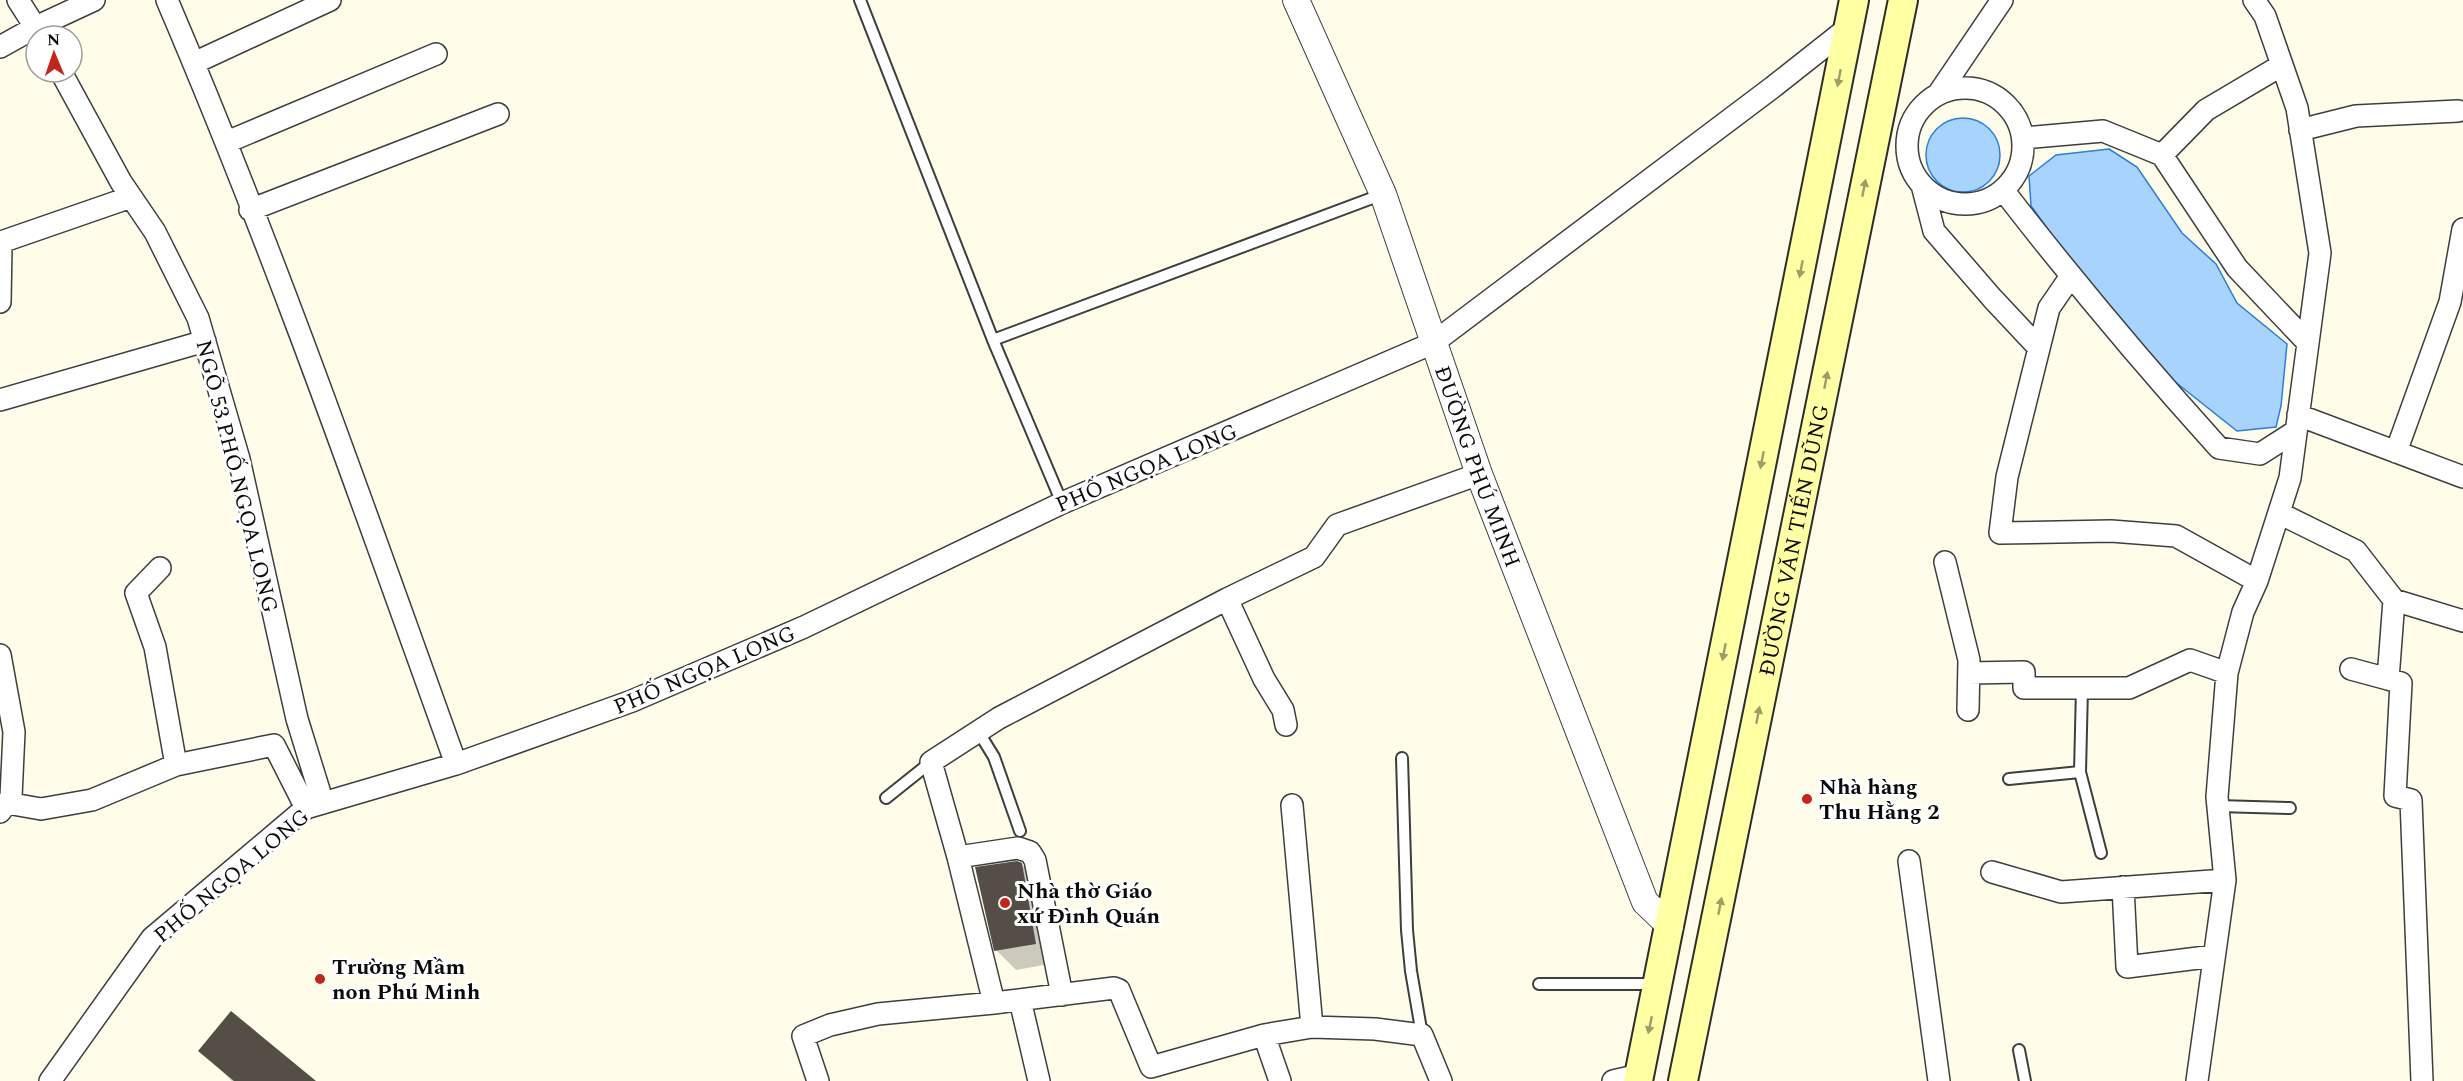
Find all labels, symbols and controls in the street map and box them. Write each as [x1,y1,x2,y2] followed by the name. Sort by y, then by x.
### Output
[24,24,84,84] north arrow
[47,28,60,52] text: N
[1834,69,1843,88] one-way arrow
[1860,179,1869,198] one-way arrow
[1795,260,1805,278] one-way arrow
[187,337,286,616] street label: NGÕ 53 PHỐ NGỌA LONG
[1425,361,1529,572] street label: ĐƯỜNG PHÚ MINH
[1821,370,1831,389] one-way arrow
[1751,402,1838,679] street label: ĐƯỜNG VĂN TIẾN DŨNG
[1050,415,1243,522] street label: PHỐ NGỌA LONG
[1757,451,1766,470] one-way arrow
[608,617,801,724] street label: PHỐ NGỌA LONG
[1719,642,1728,661] one-way arrow
[1754,705,1763,724] one-way arrow
[1819,771,1940,829] place label: Nhà hàng Thu Hằng 2
[1800,792,1814,806] marker: Nhà hàng Thu Hằng 2
[147,801,317,951] street label: PHỐ NGỌA LONG
[1017,875,1161,933] place label: Nhà thờ Giáo xứ Đình Quán
[998,896,1012,910] marker: Nhà thờ Giáo xứ Đình Quán
[1716,896,1725,915] one-way arrow
[332,951,481,1009] place label: Trường Mầm non Phú Minh
[313,972,327,986] marker: Trường Mầm non Phú Minh
[1645,1015,1655,1034] one-way arrow

